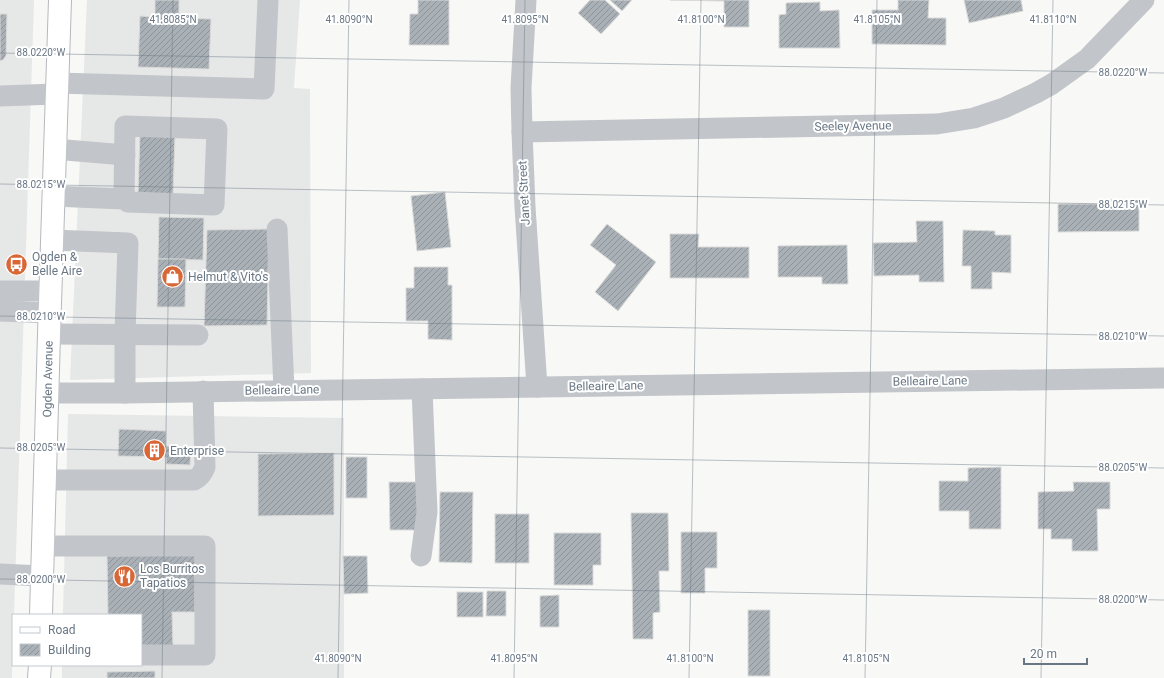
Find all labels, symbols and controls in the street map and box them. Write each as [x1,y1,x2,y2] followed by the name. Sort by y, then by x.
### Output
[149,14,197,25] text: 41.8085°N
[325,14,373,25] text: 41.8090°N
[501,14,549,25] text: 41.8095°N
[677,14,725,25] text: 41.8100°N
[853,14,901,25] text: 41.8105°N
[1029,14,1077,25] text: 41.8110°N
[17,47,66,58] text: 88.0220°W
[1099,67,1148,78] text: 88.0220°W
[814,118,892,134] street label: Seeley Avenue
[515,160,533,226] street label: Janet Street
[17,179,66,190] text: 88.0215°W
[1099,199,1148,210] text: 88.0215°W
[32,250,82,278] place label: Ogden & Belle Aire
[4,251,30,277] bus stop icon: Ogden & Belle Aire
[159,264,185,290] shop icon: Helmut & Vito's
[188,270,269,284] place label: Helmut & Vito's
[17,311,66,322] text: 88.0210°W
[1099,331,1148,342] text: 88.0210°W
[40,340,56,418] street label: Ogden Avenue
[893,373,967,389] street label: Belleaire Lane
[569,378,643,394] street label: Belleaire Lane
[245,382,319,398] street label: Belleaire Lane
[141,438,167,464] building icon: Enterprise
[17,442,66,453] text: 88.0205°W
[170,444,224,458] place label: Enterprise
[1099,462,1148,473] text: 88.0205°W
[140,562,204,590] place label: Los Burritos Tapatios
[112,563,138,589] restaurant icon: Los Burritos Tapatios
[17,574,66,585] text: 88.0200°W
[1099,594,1148,605] text: 88.0200°W
[12,614,142,666] legend
[48,623,76,637] text: Road
[1024,640,1087,666] scale bar
[48,643,91,657] text: Building
[1030,647,1057,661] text: 20 m
[314,653,362,664] text: 41.8090°N
[490,653,538,664] text: 41.8095°N
[666,653,714,664] text: 41.8100°N
[842,653,890,664] text: 41.8105°N

